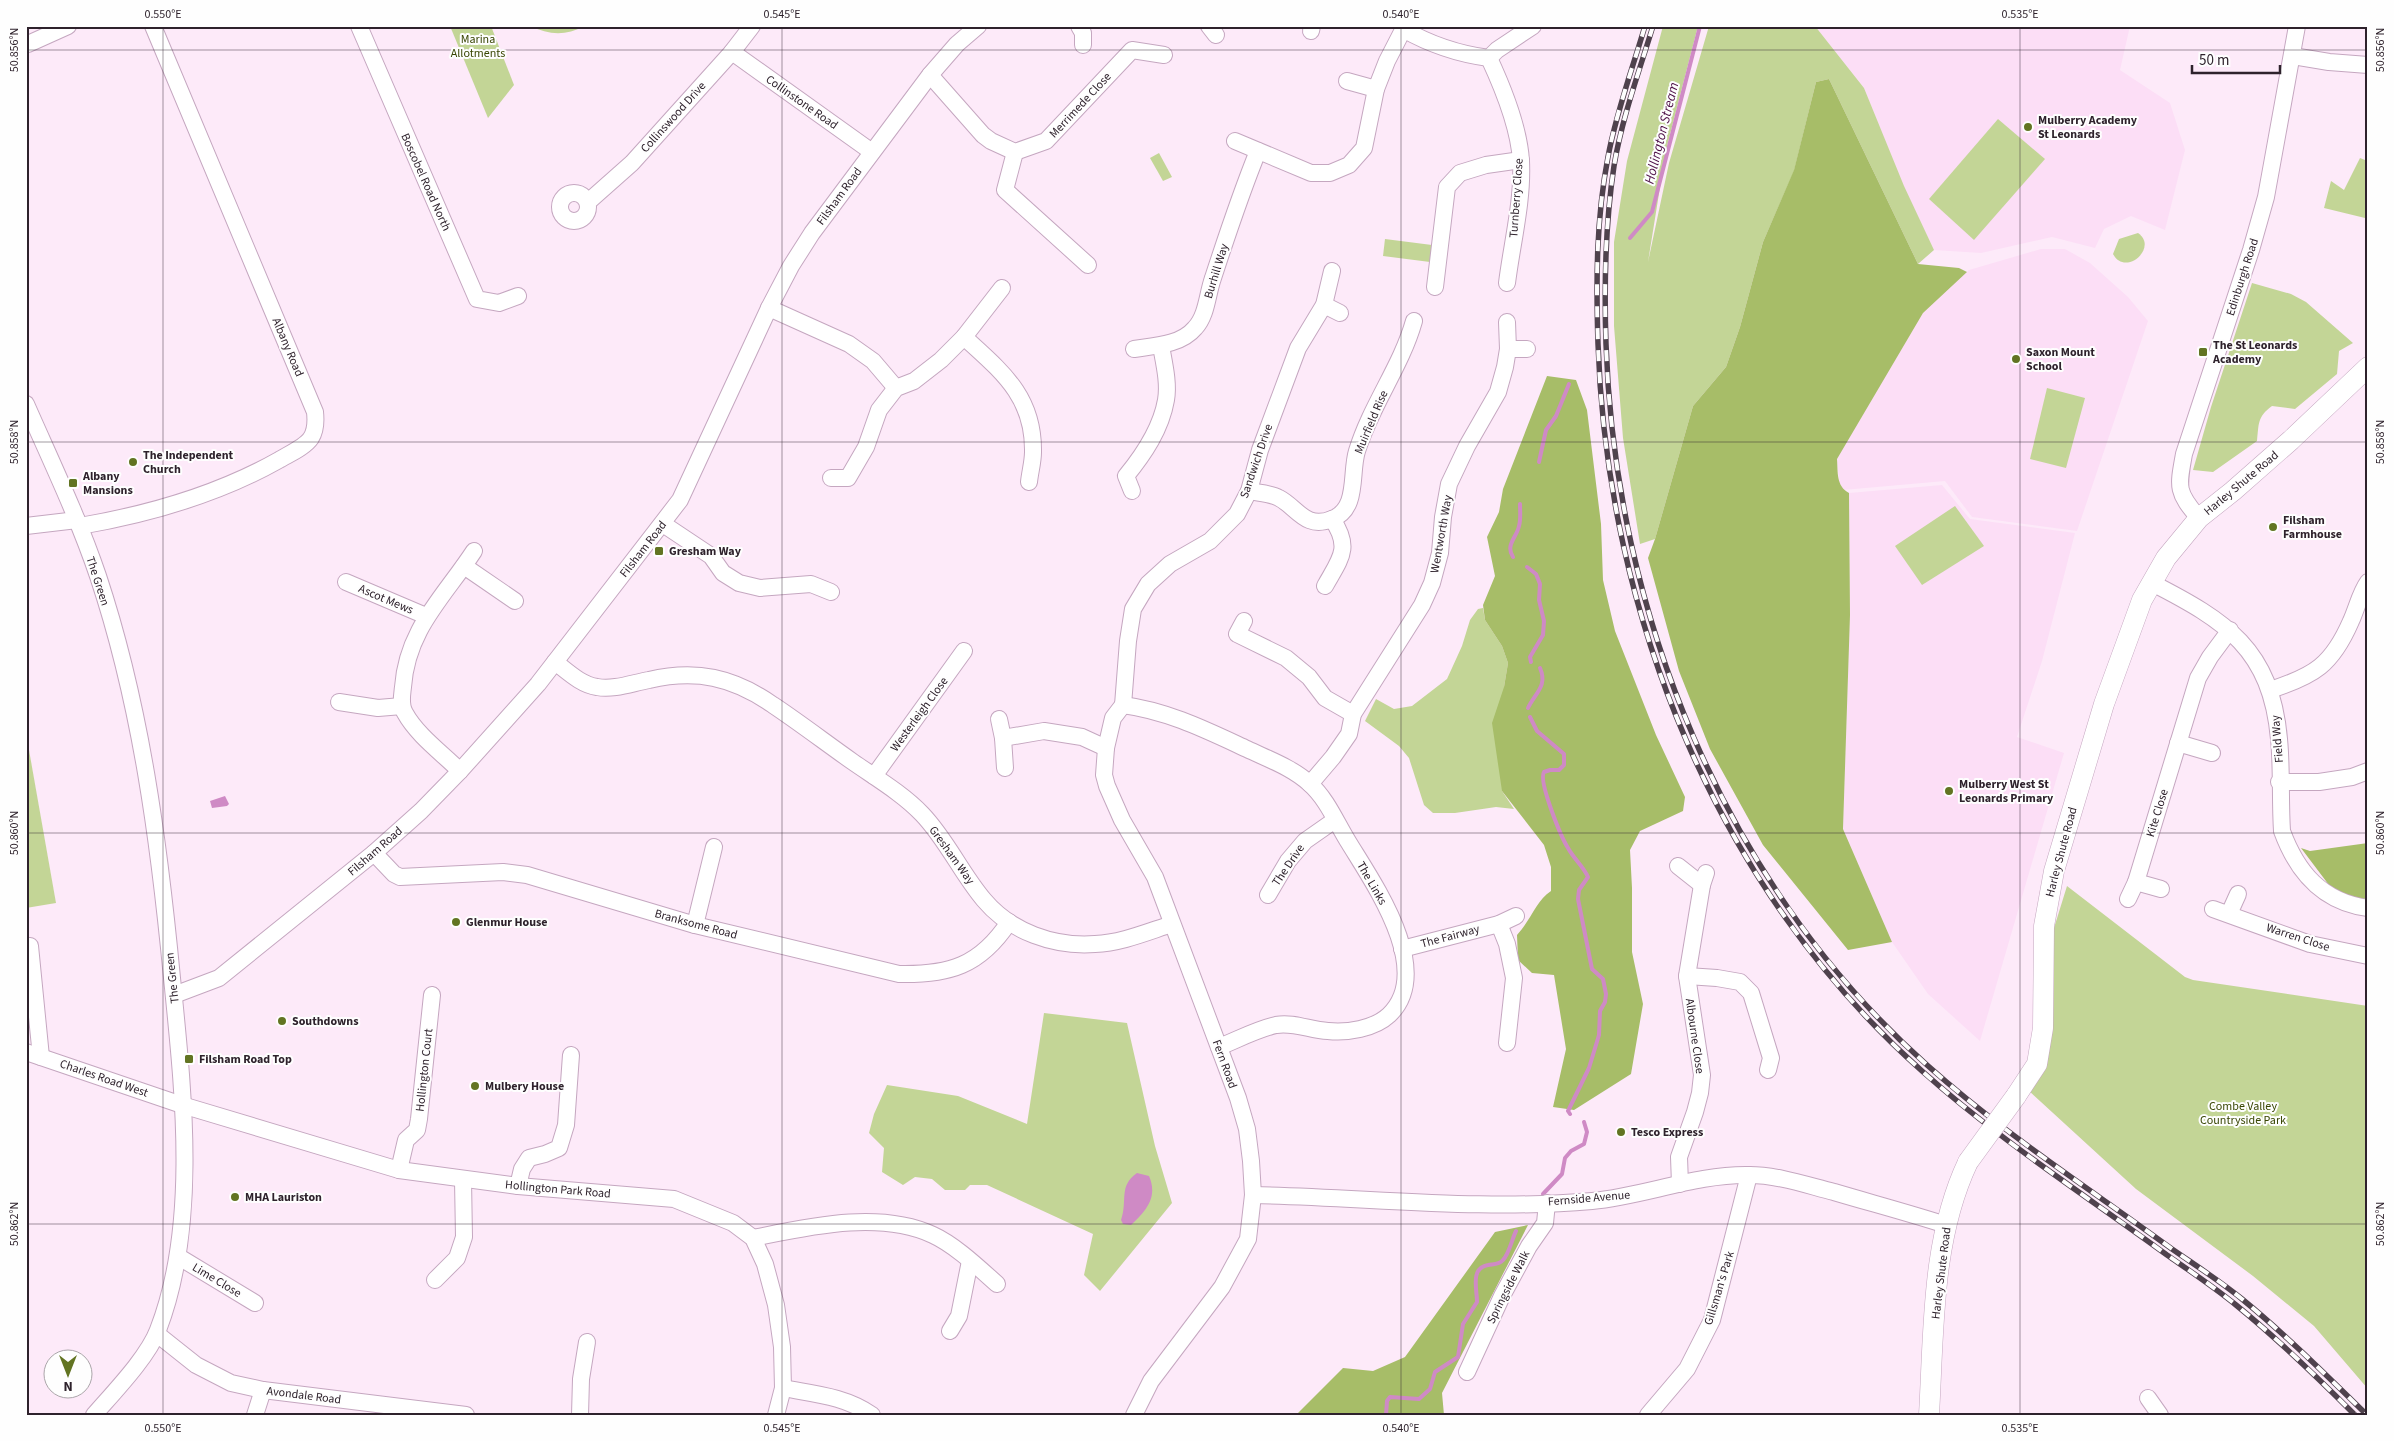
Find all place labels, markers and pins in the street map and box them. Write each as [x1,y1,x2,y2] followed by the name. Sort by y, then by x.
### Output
[2038,112,2138,143] place label: Mulberry Academy St Leonards
[2022,121,2034,133] marker: Mulberry Academy St Leonards
[2212,337,2297,368] place label: The St Leonards Academy
[2026,344,2095,375] place label: Saxon Mount School
[2197,346,2209,358] marker: The St Leonards Academy
[2010,353,2022,365] marker: Saxon Mount School
[143,447,234,478] place label: The Independent Church
[127,456,139,468] marker: The Independent Church
[82,468,133,499] place label: Albany Mansions
[67,477,79,489] marker: Albany Mansions
[2283,512,2342,543] place label: Filsham Farmhouse
[2267,521,2279,533] marker: Filsham Farmhouse
[669,543,742,560] place label: Gresham Way
[653,545,665,557] marker: Gresham Way
[1959,776,2054,807] place label: Mulberry West St Leonards Primary
[1943,785,1955,797] marker: Mulberry West St Leonards Primary
[466,914,548,931] place label: Glenmur House
[450,916,462,928] marker: Glenmur House
[292,1013,359,1030] place label: Southdowns
[276,1015,288,1027] marker: Southdowns
[199,1051,292,1068] place label: Filsham Road Top
[183,1053,195,1065] marker: Filsham Road Top
[485,1078,564,1095] place label: Mulbery House
[469,1080,481,1092] marker: Mulbery House
[1631,1124,1703,1141] place label: Tesco Express
[1615,1126,1627,1138] marker: Tesco Express
[245,1189,322,1206] place label: MHA Lauriston
[229,1191,241,1203] marker: MHA Lauriston

